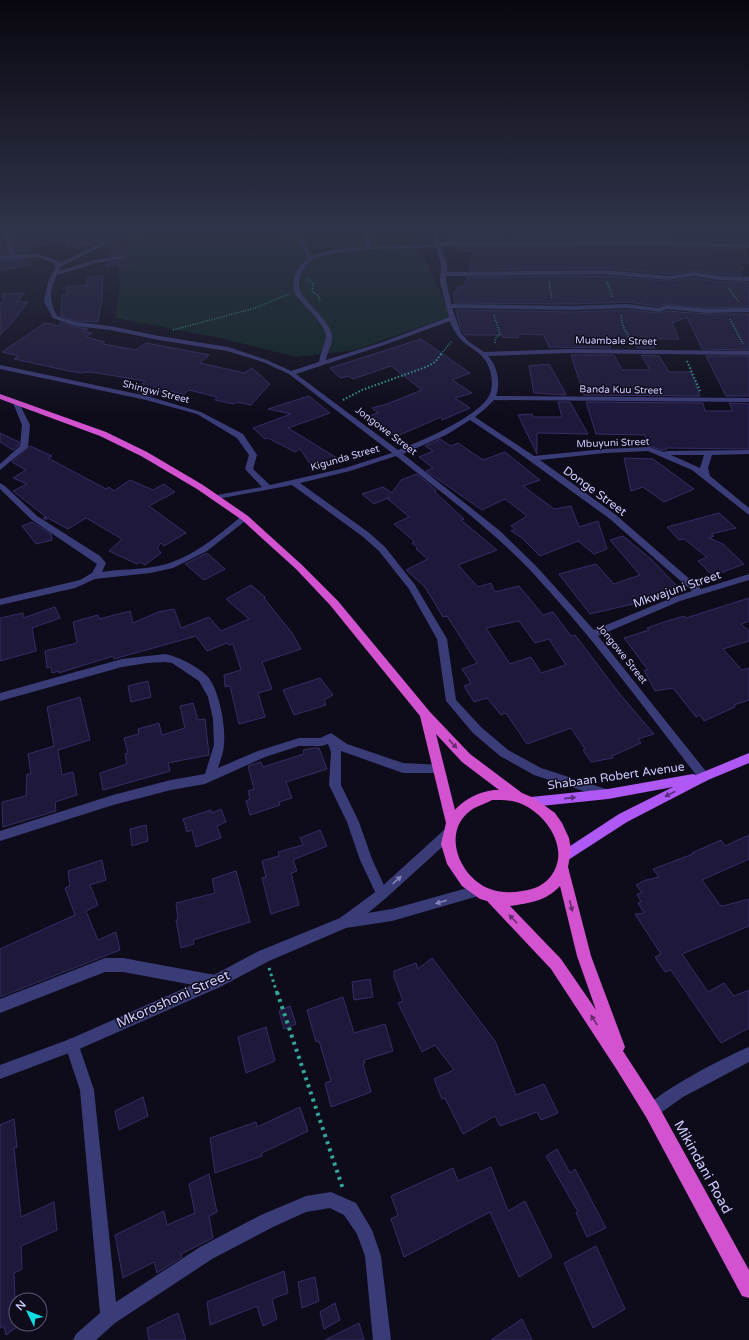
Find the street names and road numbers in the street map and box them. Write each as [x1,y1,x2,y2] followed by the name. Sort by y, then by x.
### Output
[575,334,657,348] street label: Muambale Street
[121,378,191,406] street label: Shingwi Street
[579,383,663,397] street label: Banda Kuu Street
[353,404,419,458] street label: Jongowe Street
[576,436,650,450] street label: Mbuyuni Street
[309,442,381,474] street label: Kigunda Street
[560,463,630,519] street label: Donge Street
[631,567,723,611] street label: Mkwajuni Street
[594,622,650,687] street label: Jongowe Street
[547,759,686,793] street label: Shabaan Robert Avenue
[114,966,233,1032] street label: Mkoroshoni Street
[670,1117,736,1217] street label: Mikindani Road

